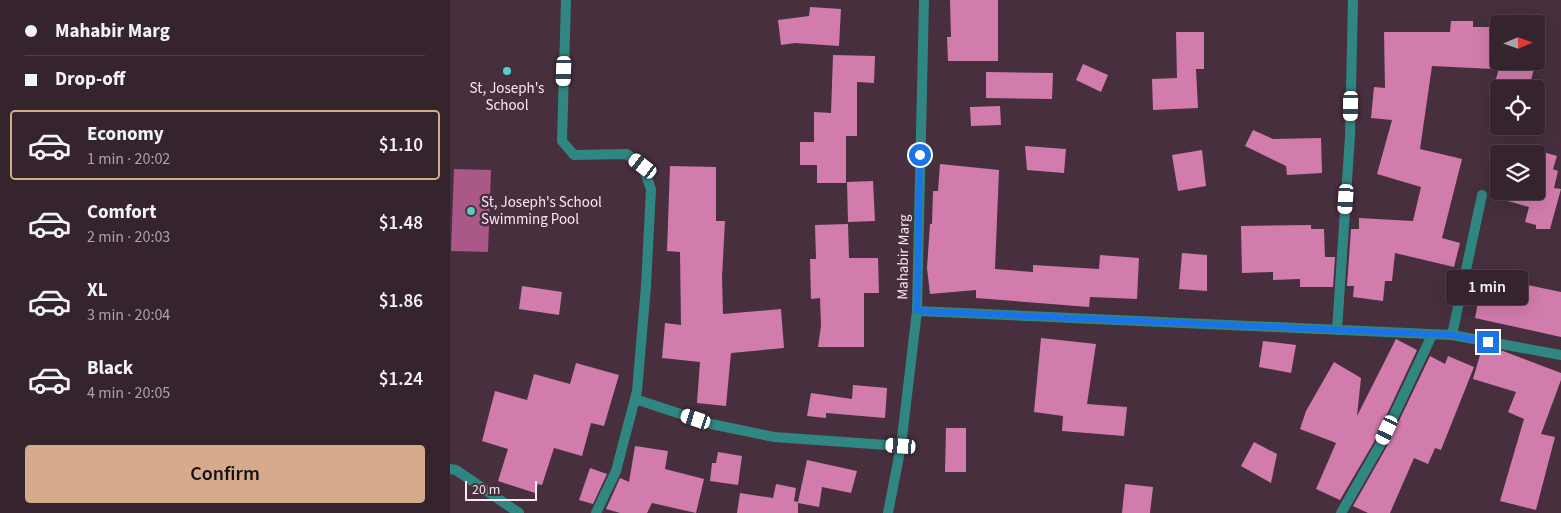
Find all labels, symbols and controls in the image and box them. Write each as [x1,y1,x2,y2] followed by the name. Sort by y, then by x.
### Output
[1490,15,1545,70] north arrow
[1490,15,1545,200] map controls
[55,18,170,45] text: Mahabir Marg
[555,56,572,86] car
[501,65,513,77] marker: St, Joseph's School
[55,66,125,93] text: Drop-off
[470,78,544,116] place label: St, Joseph's School
[1490,80,1545,135] button: locate
[1343,91,1358,121] car
[87,121,164,148] text: Economy
[27,123,72,168] icon: car
[379,132,423,159] text: $1.10
[909,144,931,166] route start
[1490,145,1545,200] button: layers
[87,148,170,170] text: 1 min · 20:02
[626,151,659,181] car
[1337,184,1354,214] car
[481,192,602,230] place label: St, Joseph's School Swimming Pool
[87,199,157,226] text: Comfort
[27,201,72,246] icon: car
[465,205,477,217] marker: St, Joseph's School Swimming Pool
[379,210,423,237] text: $1.48
[892,214,915,300] street label: Mahabir Marg
[87,226,170,248] text: 2 min · 20:03
[1447,270,1529,304] callout: 1 min
[1468,276,1506,298] text: 1 min
[87,277,108,304] text: XL
[27,279,72,324] icon: car
[379,288,423,315] text: $1.86
[87,304,170,326] text: 3 min · 20:04
[1477,331,1499,353] route end
[87,355,133,382] text: Black
[27,357,72,402] icon: car
[379,366,423,393] text: $1.24
[87,382,170,404] text: 4 min · 20:05
[679,407,712,431] car
[1373,413,1400,447] car
[885,437,916,455] car
[25,445,425,503] button: Confirm
[465,478,538,501] scale bar
[472,480,500,500] text: 20 m

